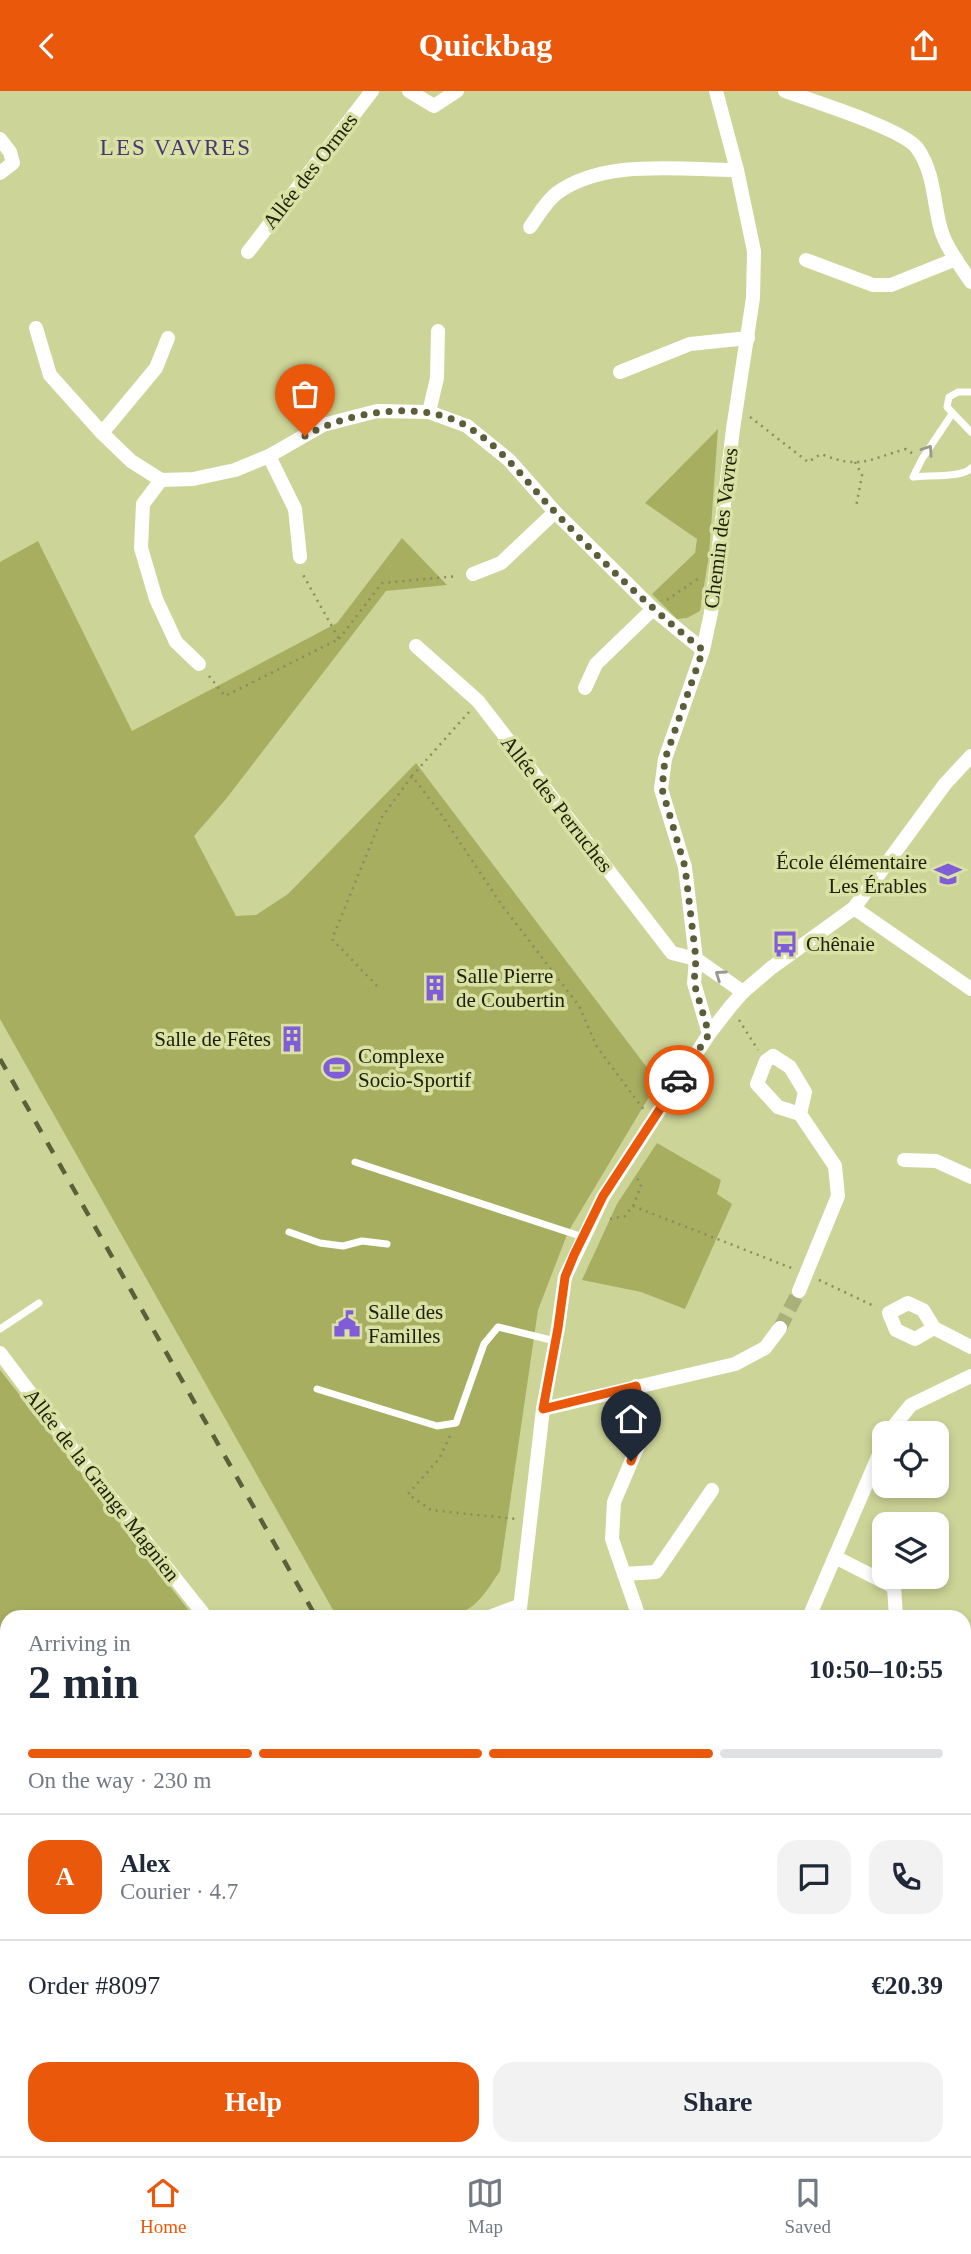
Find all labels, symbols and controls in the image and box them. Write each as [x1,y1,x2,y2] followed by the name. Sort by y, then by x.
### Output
[28,27,66,65] icon: back
[419,27,552,63] text: Quickbag
[905,27,943,65] icon: share
[257,108,363,234] street label: Allée des Ormes
[100,135,252,160] district label: LES VAVRES
[275,364,335,436] pin
[286,375,324,413] icon: bag
[920,445,932,458] one-way arrow
[699,446,743,610] street label: Chemin des Vavres
[496,731,618,877] street label: Allée des Perruches
[776,850,927,898] place label: École élémentaire Les Érables
[933,859,963,889] school or university icon: École élémentaire Les Érables
[770,929,800,959] bus stop icon: Chênaie
[806,932,875,956] place label: Chênaie
[456,964,566,1012] place label: Salle Pierre de Coubertin
[715,971,728,983] one-way arrow
[420,973,450,1003] building icon: Salle Pierre de Coubertin
[277,1024,307,1054] building icon: Salle de Fêtes
[154,1027,271,1051] place label: Salle de Fêtes
[358,1044,471,1092] place label: Complexe Socio-Sportif
[644,1045,714,1115] courier
[322,1053,352,1083] sports icon: Complexe Socio-Sportif
[660,1061,698,1099] icon: car
[368,1300,443,1348] place label: Salle des Familles
[332,1309,362,1339] public building icon: Salle des Familles
[19,1384,185,1587] street label: Allée de la Grange Magnien
[601,1389,661,1461] pin
[612,1400,650,1438] icon: home
[872,1421,949,1589] map controls
[872,1421,949,1498] button: locate
[872,1512,949,1589] button: layers
[28,1631,131,1656] text: Arriving in
[809,1655,943,1684] text: 10:50–10:55
[28,1657,139,1708] text: 2 min
[28,1768,211,1793] text: On the way · 230 m
[777,1840,851,1914] button: chat
[869,1840,943,1914] button: phone
[120,1849,171,1878] text: Alex
[56,1862,74,1891] text: A
[120,1879,238,1904] text: Courier · 4.7
[28,1971,160,2000] text: Order #8097
[872,1971,943,2000] text: €20.39
[28,2062,479,2142] button: Help
[493,2062,943,2142] button: Share
[140,2174,186,2238] tab: Home
[466,2174,504,2238] tab: Map
[785,2174,831,2238] tab: Saved

